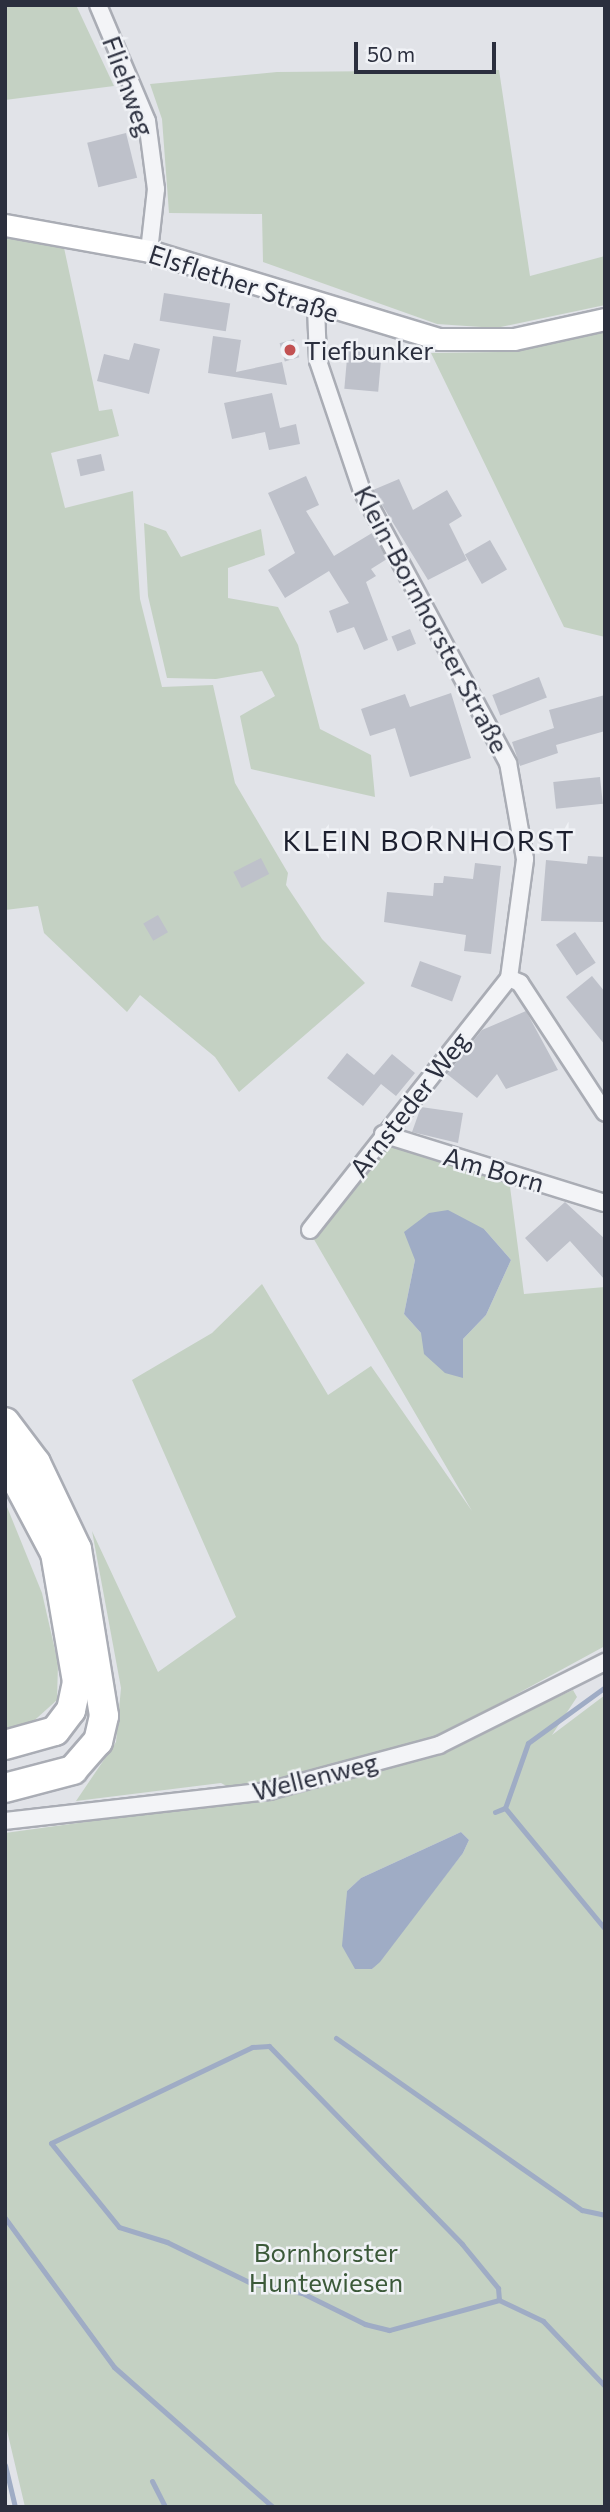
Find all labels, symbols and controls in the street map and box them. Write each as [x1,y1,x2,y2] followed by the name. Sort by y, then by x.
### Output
[358,28,500,72] scale bar
[96,31,162,141] street label: Fliehweg
[367,41,415,66] text: 50 m
[145,238,343,328] street label: Elsflether Straße
[304,334,434,366] place label: Tiefbunker
[282,342,298,358] marker: Tiefbunker
[348,480,516,758] street label: Klein-Bornhorster Straße
[284,823,574,857] district label: KLEIN BORNHORST
[343,1025,475,1183] street label: Arnsteder Weg
[440,1140,548,1198] street label: Am Born
[249,1745,381,1807] street label: Wellenweg
[249,2236,403,2298] park label: Bornhorster Huntewiesen

